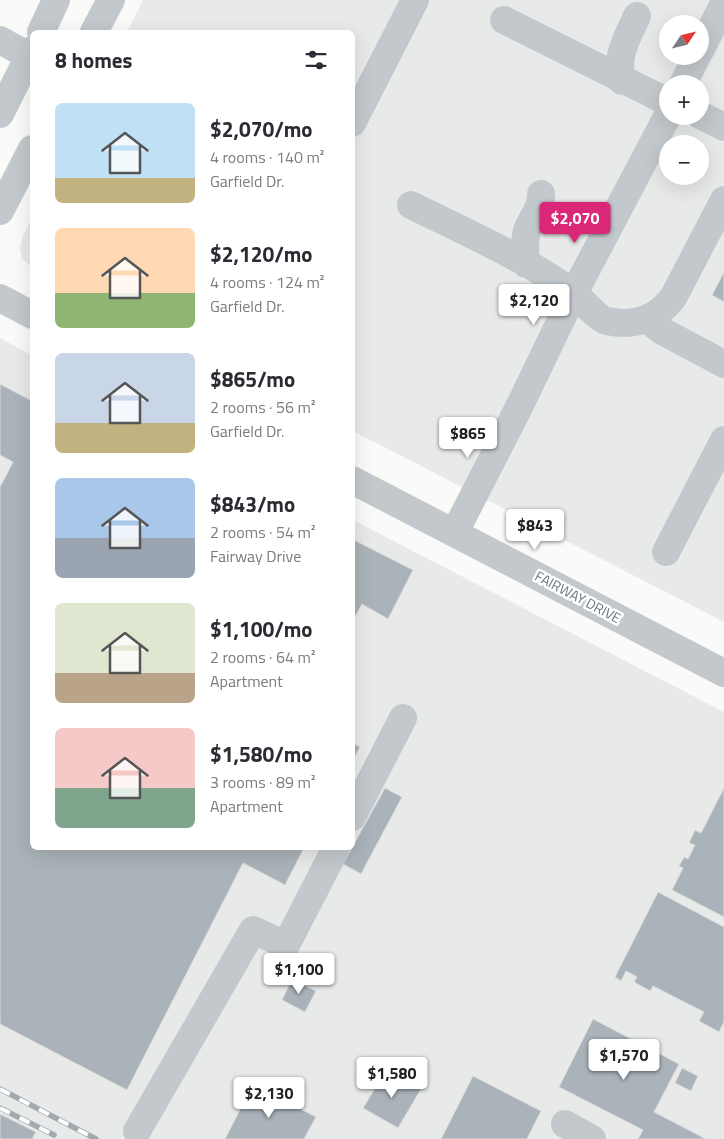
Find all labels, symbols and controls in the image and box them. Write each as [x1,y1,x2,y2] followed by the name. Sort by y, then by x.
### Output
[659,15,709,65] north arrow
[659,15,709,185] map controls
[55,44,132,76] text: 8 homes
[302,46,330,74] icon: filters
[659,75,709,125] button: +
[210,113,312,145] text: $2,070/mo
[95,123,155,183] icon: home
[659,135,709,185] button: −
[210,145,324,169] text: 4 rooms · 140 m²
[210,169,284,193] text: Garfield Dr.
[534,202,616,244] pin: $2,070
[550,206,600,230] text: $2,070
[210,238,312,270] text: $2,120/mo
[95,248,155,308] icon: home
[210,270,324,294] text: 4 rooms · 124 m²
[493,284,575,326] pin: $2,120
[509,288,559,312] text: $2,120
[210,294,284,318] text: Garfield Dr.
[210,363,295,395] text: $865/mo
[95,373,155,433] icon: home
[210,395,315,419] text: 2 rooms · 56 m²
[438,416,498,459] pin: $865
[210,419,284,443] text: Garfield Dr.
[450,421,486,445] text: $865
[210,488,295,520] text: $843/mo
[95,498,155,558] icon: home
[505,508,565,551] pin: $843
[517,513,553,537] text: $843
[210,520,315,544] text: 2 rooms · 54 m²
[210,544,301,568] text: Fairway Drive
[532,565,625,628] street label: FAIRWAY DRIVE
[210,613,312,645] text: $1,100/mo
[95,623,155,683] icon: home
[210,645,315,669] text: 2 rooms · 64 m²
[210,669,283,693] text: Apartment
[210,738,312,770] text: $1,580/mo
[95,748,155,808] icon: home
[210,770,315,794] text: 3 rooms · 89 m²
[210,794,283,818] text: Apartment
[258,952,340,995] pin: $1,100
[274,957,324,981] text: $1,100
[583,1038,665,1081] pin: $1,570
[599,1043,649,1067] text: $1,570
[351,1056,433,1099] pin: $1,580
[367,1061,417,1085] text: $1,580
[228,1076,310,1119] pin: $2,130
[244,1081,294,1105] text: $2,130

